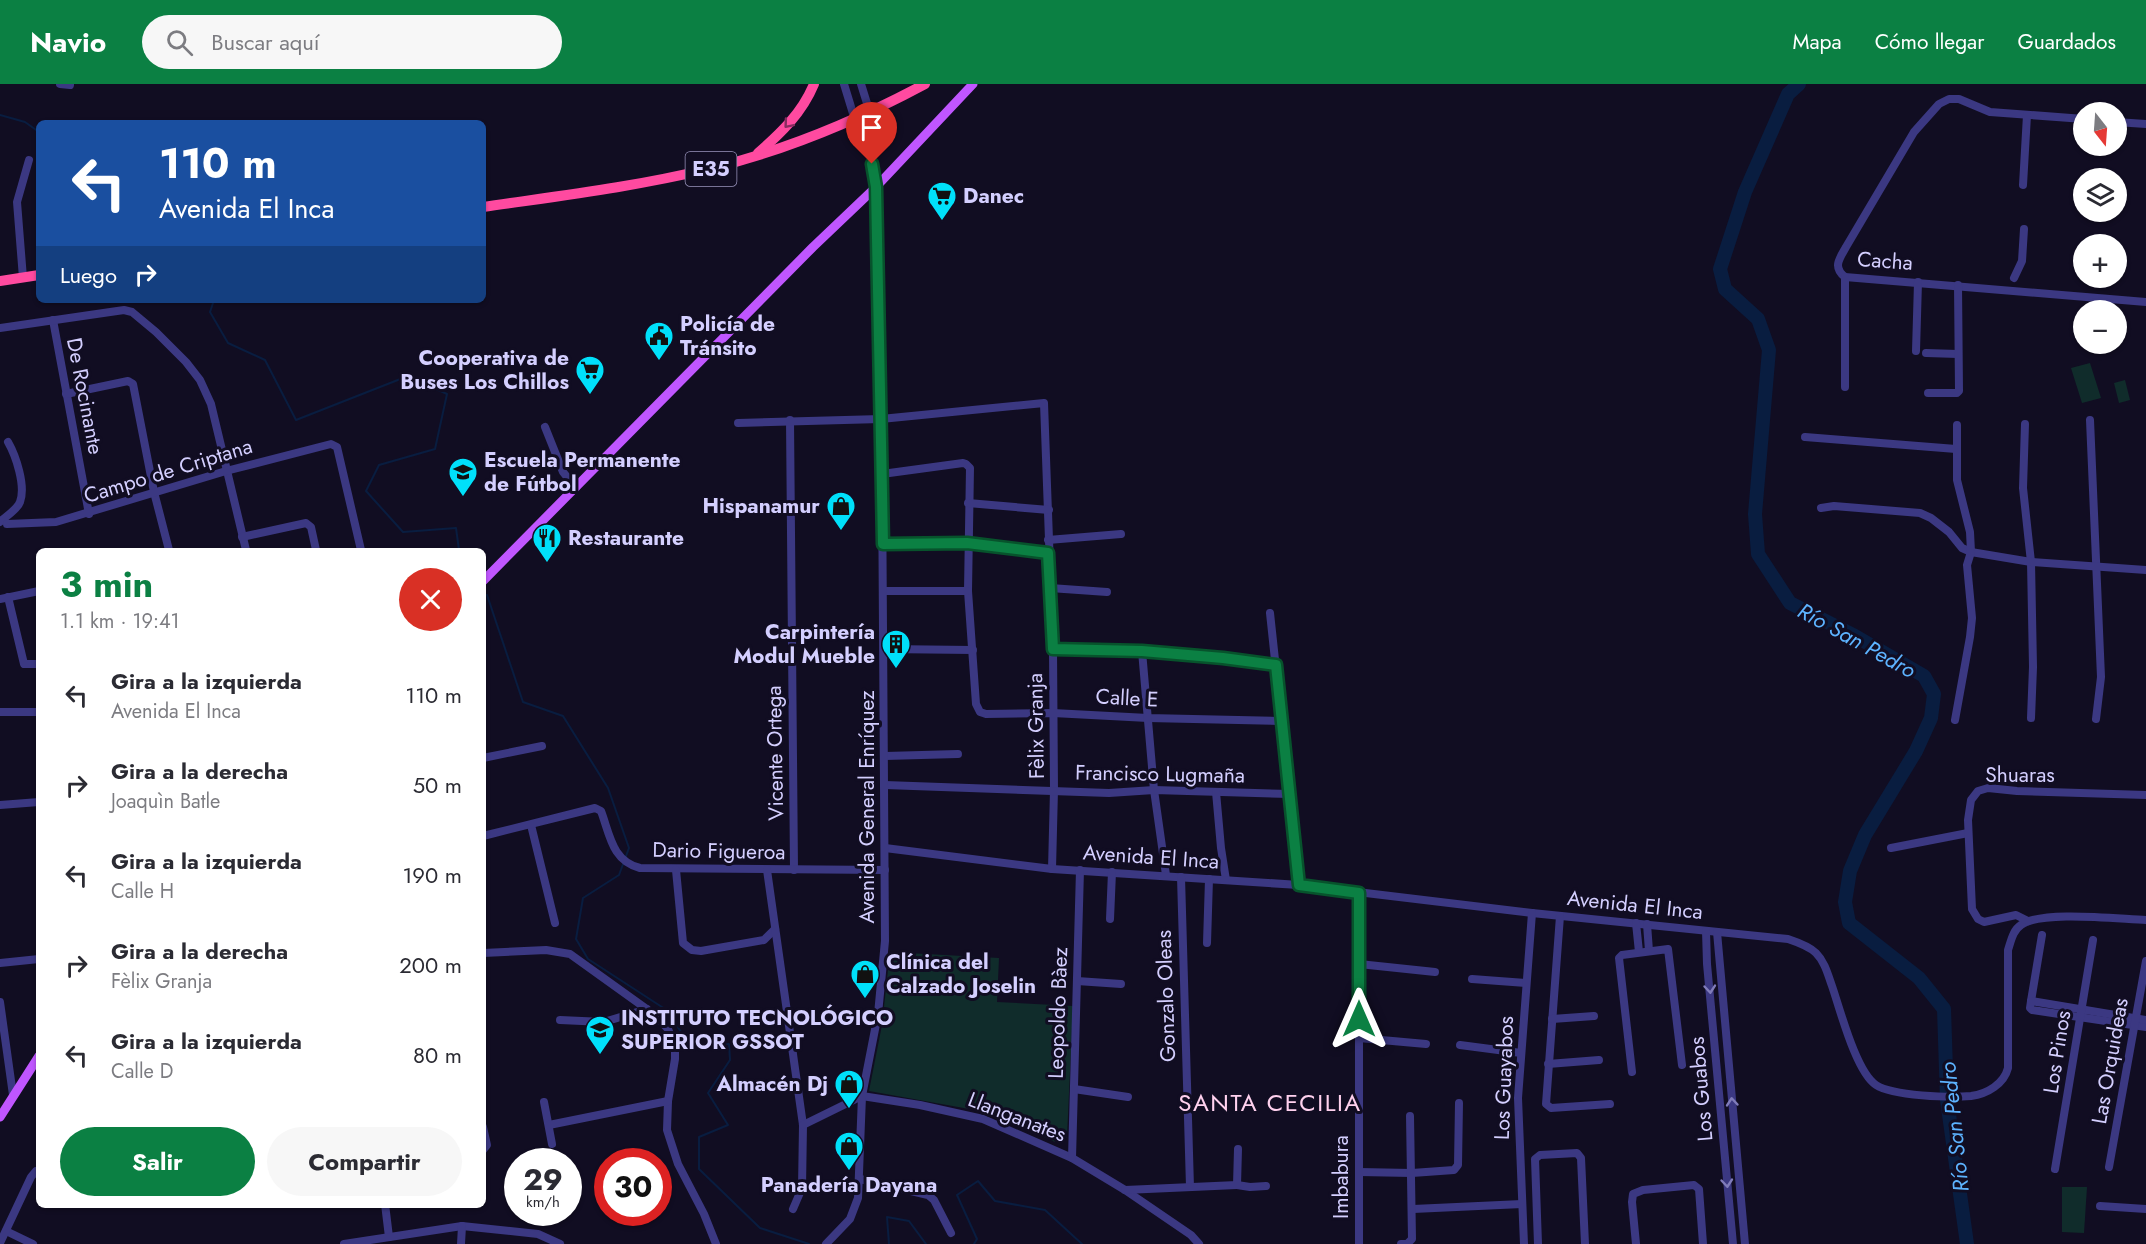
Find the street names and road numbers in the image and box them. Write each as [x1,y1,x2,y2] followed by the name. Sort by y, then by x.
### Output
[686,152,736,186] road number: E35
[1856,244,1914,278] street label: Cacha
[59,335,111,457] street label: De Rocinante
[80,431,256,511] street label: Campo de Criptana
[1020,673,1052,779] street label: Fèlix Granja
[1095,681,1159,715] street label: Calle E
[759,685,791,821] street label: Vicente Ortega
[852,690,882,924] street label: Avenida General Enríquez
[1075,758,1245,790] street label: Francisco Lugmaña
[1985,760,2055,790] street label: Shuaras
[652,835,786,867] street label: Dario Figueroa
[1082,837,1220,877] street label: Avenida El Inca
[1566,883,1704,927] street label: Avenida El Inca
[1149,930,1183,1062] street label: Gonzalo Oleas
[1041,946,1075,1079] street label: Leopoldo Bàez
[2084,996,2136,1126] street label: Las Orquideas
[2036,1008,2078,1096] street label: Los Pinos
[1487,1015,1521,1141] street label: Los Guayabos
[1681,1035,1721,1143] street label: Los Guabos
[964,1085,1070,1149] street label: Llanganates
[1326,1135,1356,1219] street label: Imbabura

